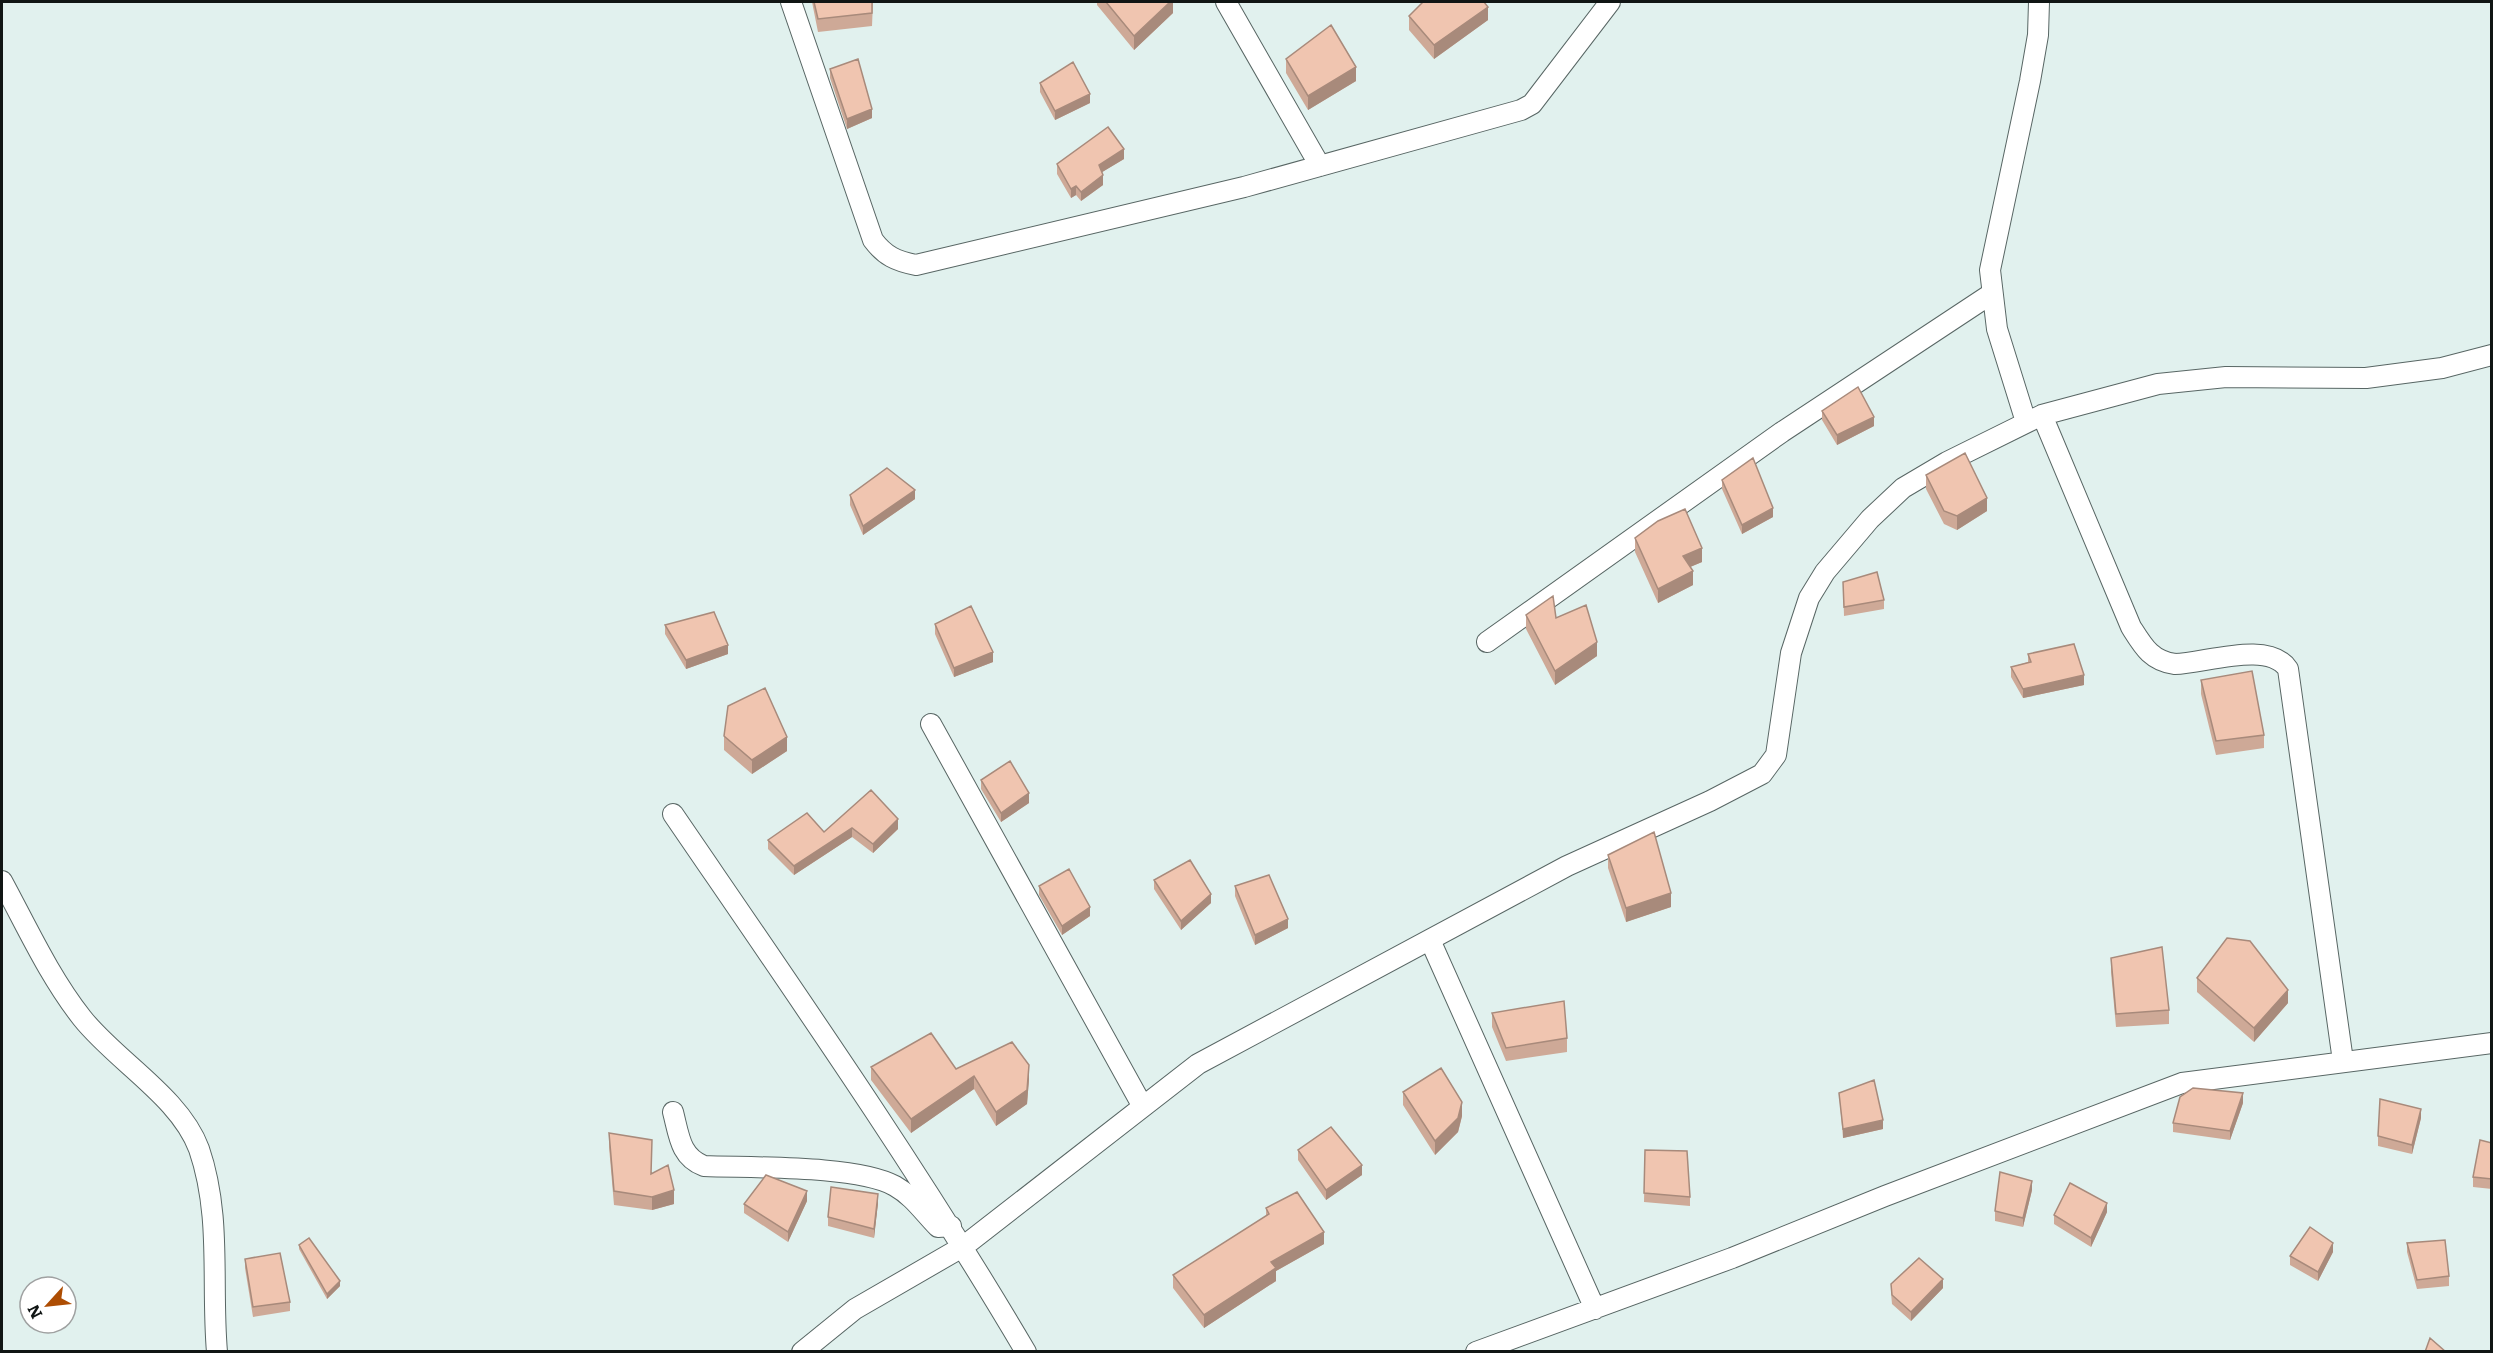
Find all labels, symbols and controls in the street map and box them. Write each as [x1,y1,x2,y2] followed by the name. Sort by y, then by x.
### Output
[18,1275,78,1335] north arrow
[20,1301,47,1324] text: N

